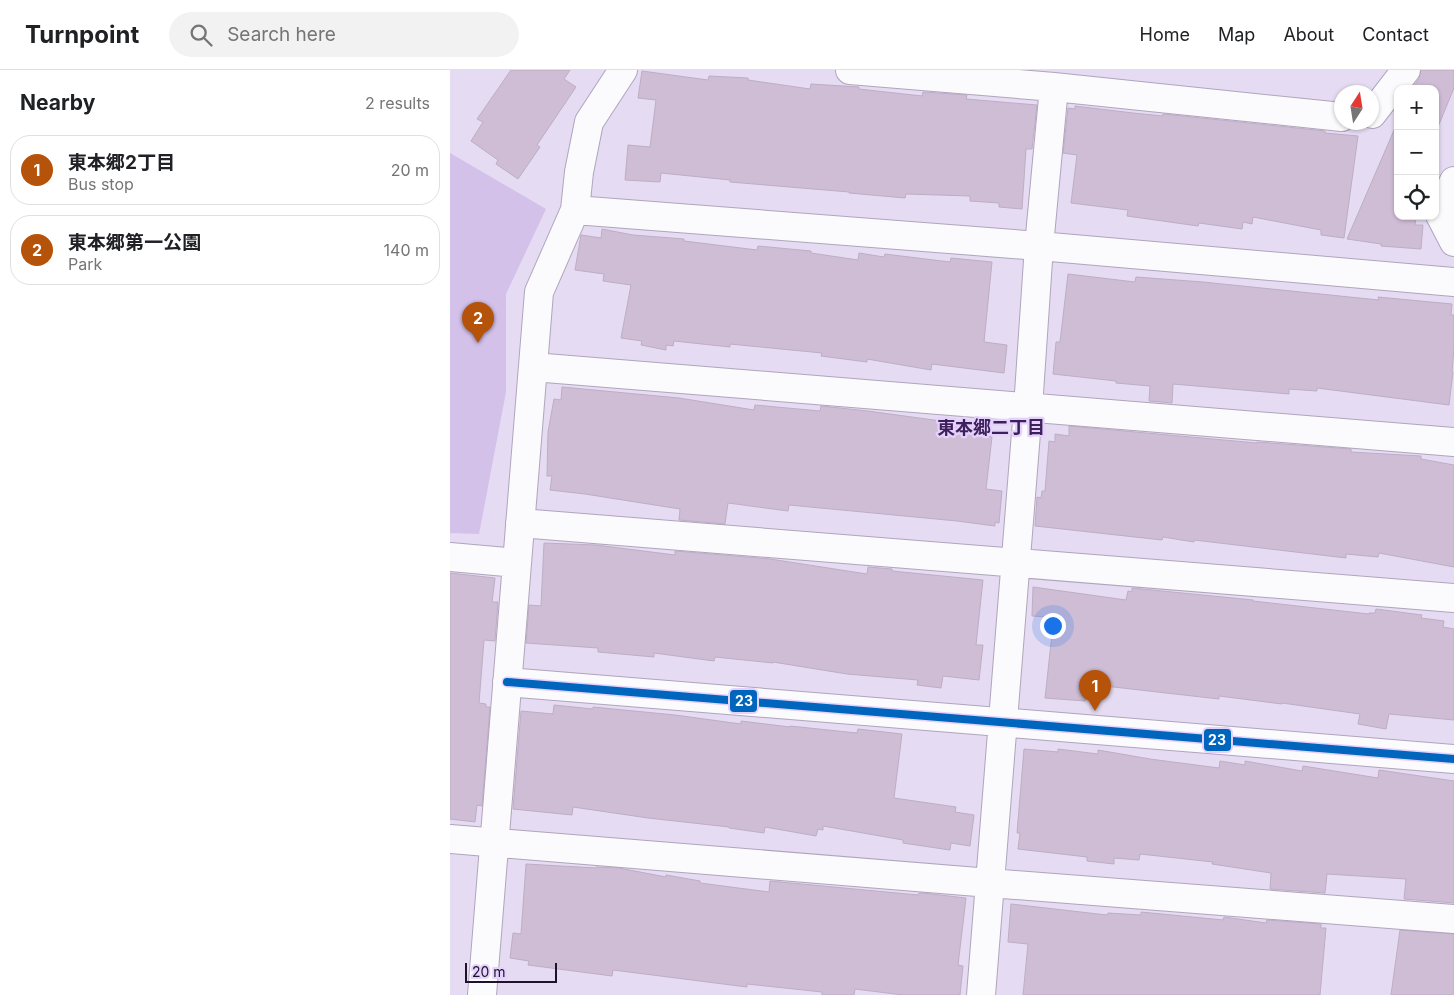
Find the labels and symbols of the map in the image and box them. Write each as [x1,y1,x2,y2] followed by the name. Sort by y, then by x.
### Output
[1334,85,1379,130] north arrow
[462,302,494,343] pin: 2
[937,417,1045,438] district label: 東本郷二丁目
[1040,613,1066,639] your location
[1079,670,1111,711] pin: 1
[729,689,758,713] line badge: 23
[735,692,753,709] text: 23
[1203,728,1232,752] line badge: 23
[1208,731,1226,748] text: 23
[465,960,558,983] scale bar

